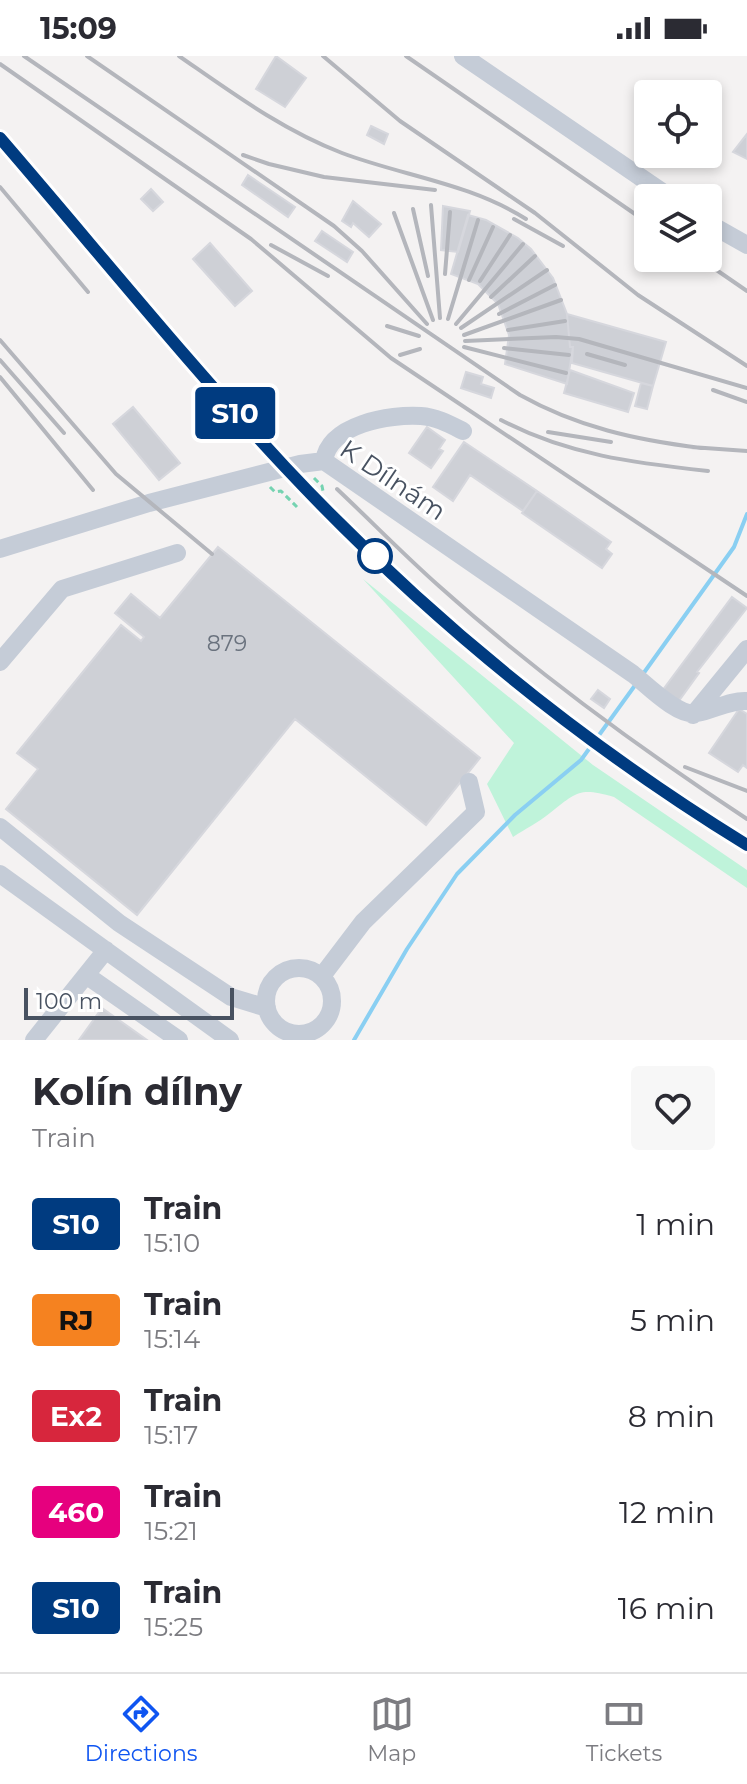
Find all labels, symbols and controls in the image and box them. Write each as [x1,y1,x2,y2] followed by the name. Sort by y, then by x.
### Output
[40,10,117,47] text: 15:09
[634,80,722,272] map controls
[634,80,722,168] button: locate
[634,184,722,272] button: layers
[189,387,281,439] line badge: S10
[211,396,259,430] text: S10
[334,433,452,527] street label: K Dílnám
[358,539,392,573] unlabelled marker
[207,630,247,657] house number: 879
[24,984,234,1020] scale bar
[36,988,102,1015] text: 100 m
[631,1066,715,1150] button: heart
[32,1068,242,1115] text: Kolín dílny
[32,1122,96,1154] text: Train
[144,1190,222,1227] text: Train
[636,1206,715,1243] text: 1 min
[52,1207,100,1241] text: S10
[144,1227,200,1259] text: 15:10
[144,1286,222,1323] text: Train
[630,1302,715,1339] text: 5 min
[58,1303,94,1337] text: RJ
[144,1323,200,1355] text: 15:14
[144,1382,222,1419] text: Train
[628,1398,715,1435] text: 8 min
[50,1399,102,1433] text: Ex2
[144,1419,198,1451] text: 15:17
[144,1478,222,1515] text: Train
[619,1494,715,1531] text: 12 min
[48,1495,104,1529] text: 460
[144,1515,198,1547] text: 15:21
[144,1574,222,1611] text: Train
[618,1590,715,1627] text: 16 min
[52,1591,100,1625] text: S10
[144,1611,203,1643] text: 15:25
[85,1692,198,1767] tab: Directions
[367,1692,416,1767] tab: Map
[586,1692,662,1767] tab: Tickets

